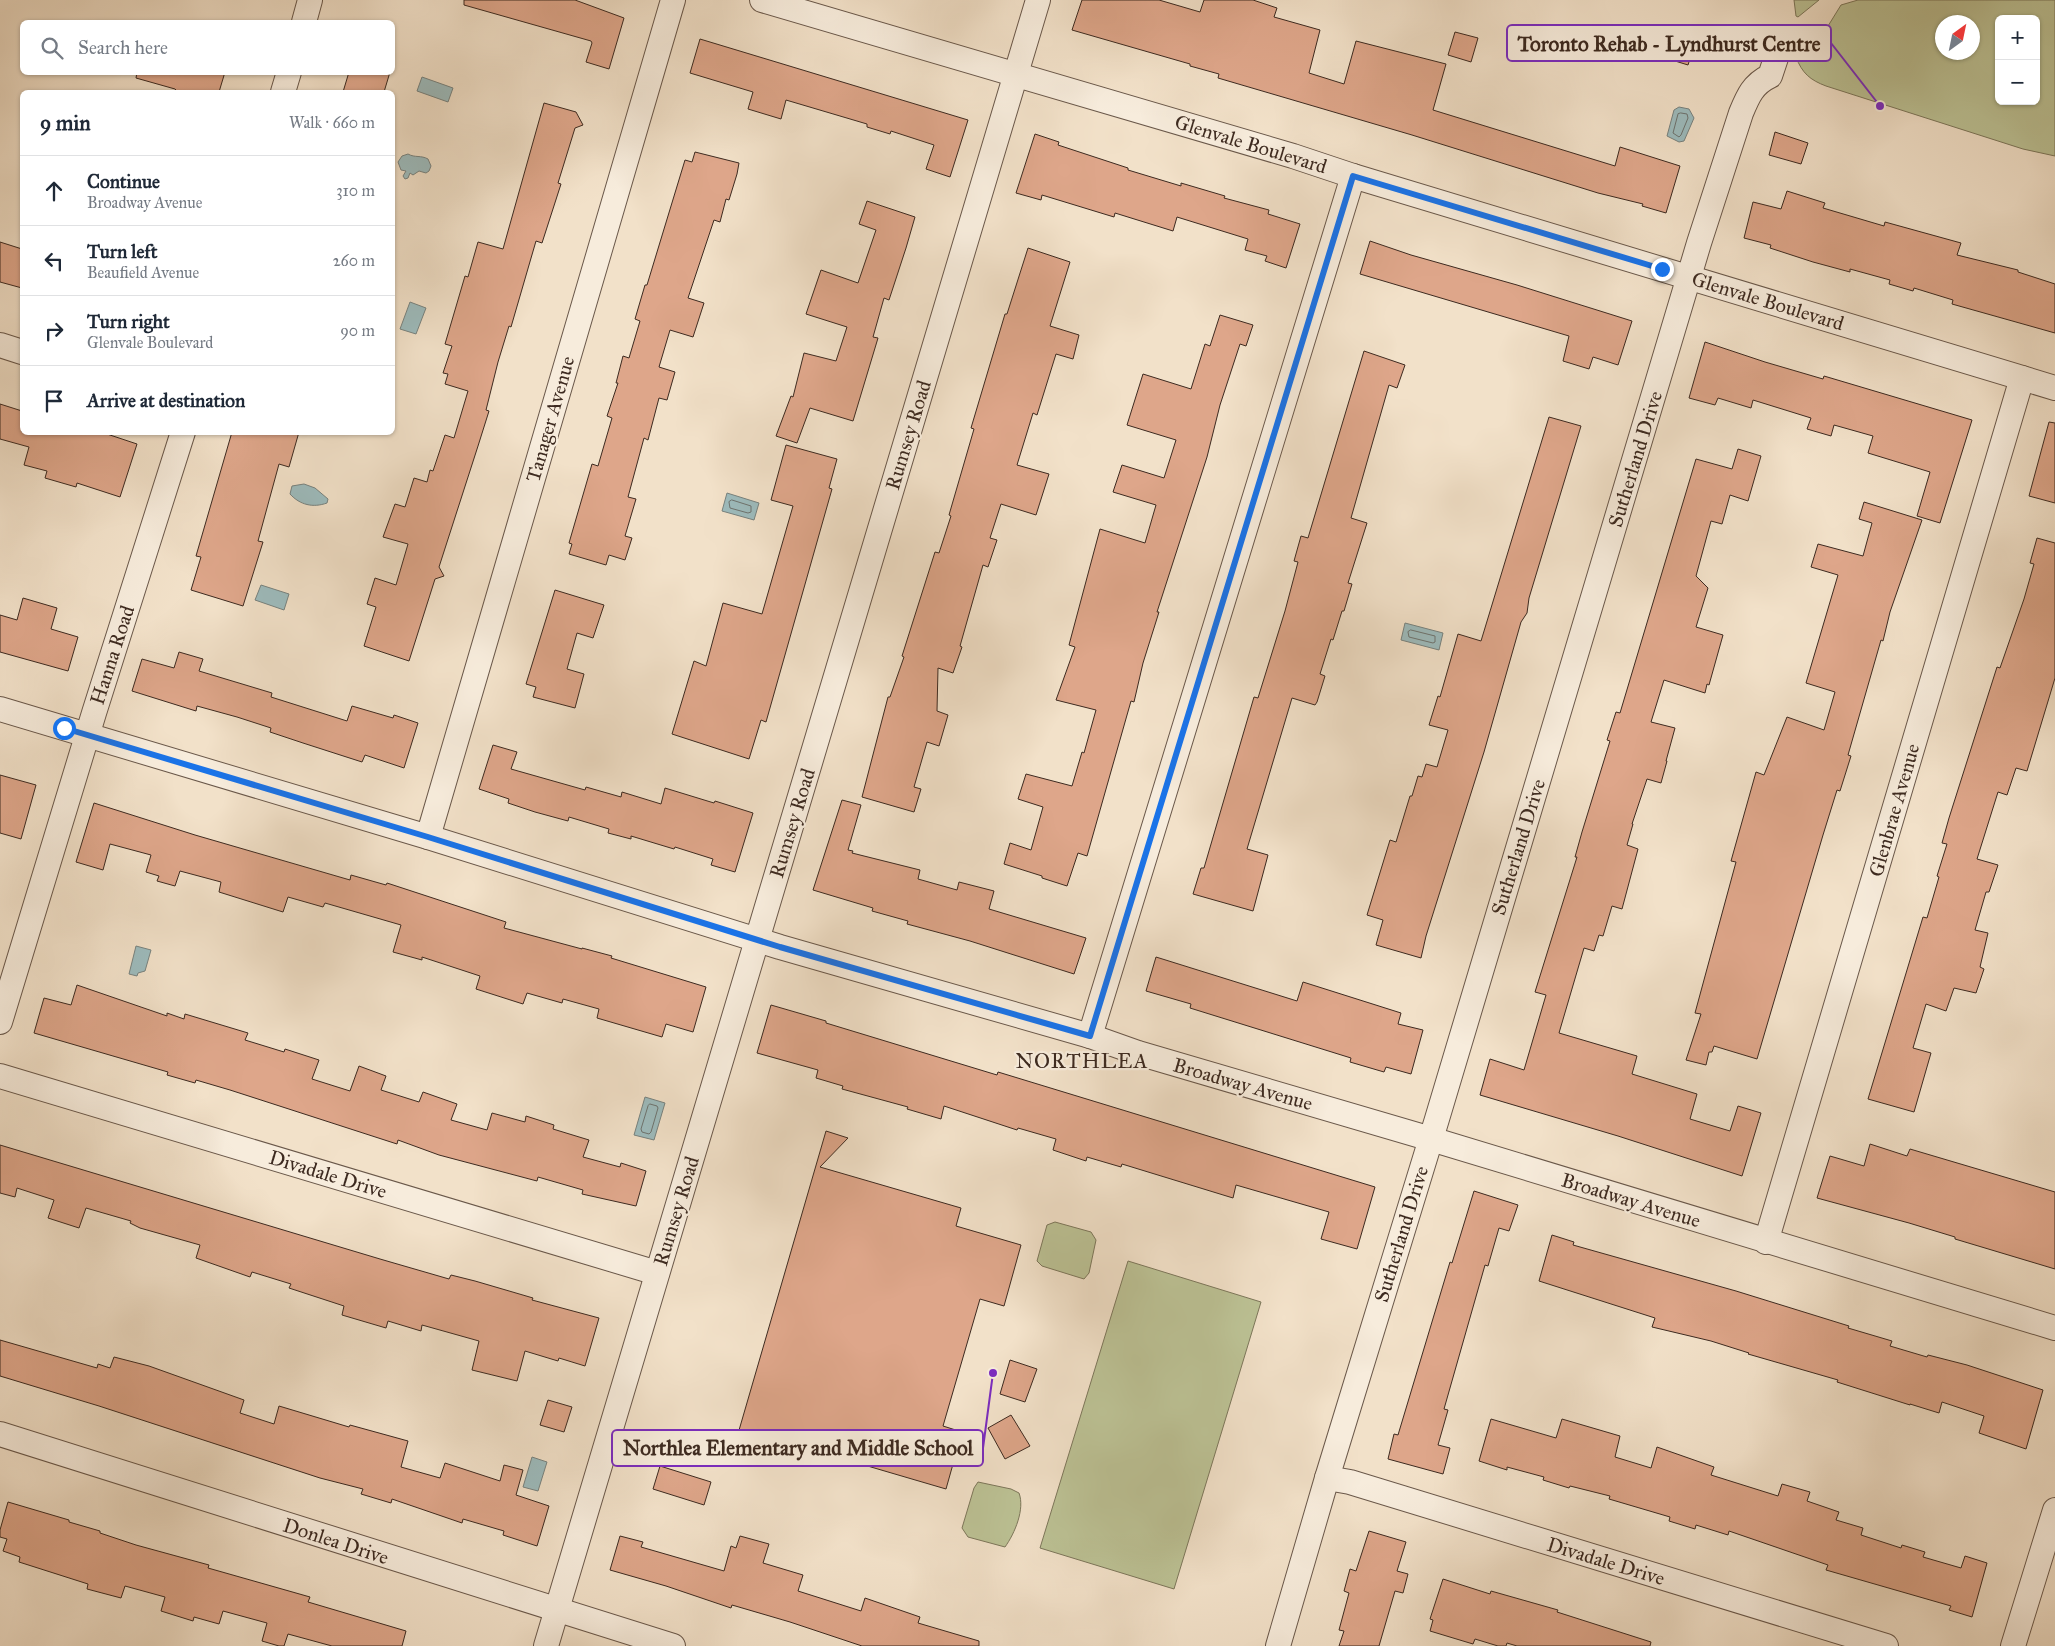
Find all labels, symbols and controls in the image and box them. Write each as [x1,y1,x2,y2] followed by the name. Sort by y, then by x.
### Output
[1935,15,1980,60] north arrow
[1995,15,2040,105] map controls
[1995,15,2040,60] button: +
[20,20,395,75] search box
[1507,25,1831,61] callout: Toronto Rehab - Lyndhurst Centre
[1516,31,1821,57] text: Toronto Rehab - Lyndhurst Centre
[38,34,66,62] icon: search
[78,36,168,59] text: Search here
[1995,60,2040,105] button: −
[1172,109,1330,179] street label: Glenvale Boulevard
[40,110,91,136] text: 9 min
[289,113,375,132] text: Walk · 660 m
[87,170,160,193] text: Continue
[40,177,68,205] icon: ahead
[336,181,375,200] text: 310 m
[87,193,202,212] text: Broadway Avenue
[87,240,157,263] text: Turn left
[40,247,68,275] icon: left
[333,251,375,270] text: 260 m
[1651,258,1674,281] route end
[87,263,199,282] text: Beaufield Avenue
[1689,266,1847,336] street label: Glenvale Boulevard
[87,310,170,333] text: Turn right
[40,317,68,345] icon: right
[340,321,375,340] text: 90 m
[87,333,213,352] text: Glenvale Boulevard
[521,353,580,485] street label: Tanager Avenue
[880,377,936,493] street label: Rumsey Road
[40,387,68,415] icon: arrive
[1603,388,1667,530] street label: Sutherland Drive
[87,389,245,412] text: Arrive at destination
[85,602,139,708] street label: Hanna Road
[53,717,76,740] route start
[1864,741,1924,879] street label: Glenbrae Avenue
[764,765,820,881] street label: Rumsey Road
[1486,776,1550,918] street label: Sutherland Drive
[1015,1048,1149,1074] district label: NORTHLEA
[1170,1053,1316,1115] street label: Broadway Avenue
[266,1145,390,1203] street label: Divadale Drive
[648,1153,704,1269] street label: Rumsey Road
[1369,1163,1433,1305] street label: Sutherland Drive
[1559,1167,1703,1233] street label: Broadway Avenue
[612,1430,983,1466] callout: Northlea Elementary and Middle School
[623,1435,975,1461] text: Northlea Elementary and Middle School
[280,1513,392,1569] street label: Donlea Drive
[1544,1532,1668,1590] street label: Divadale Drive

